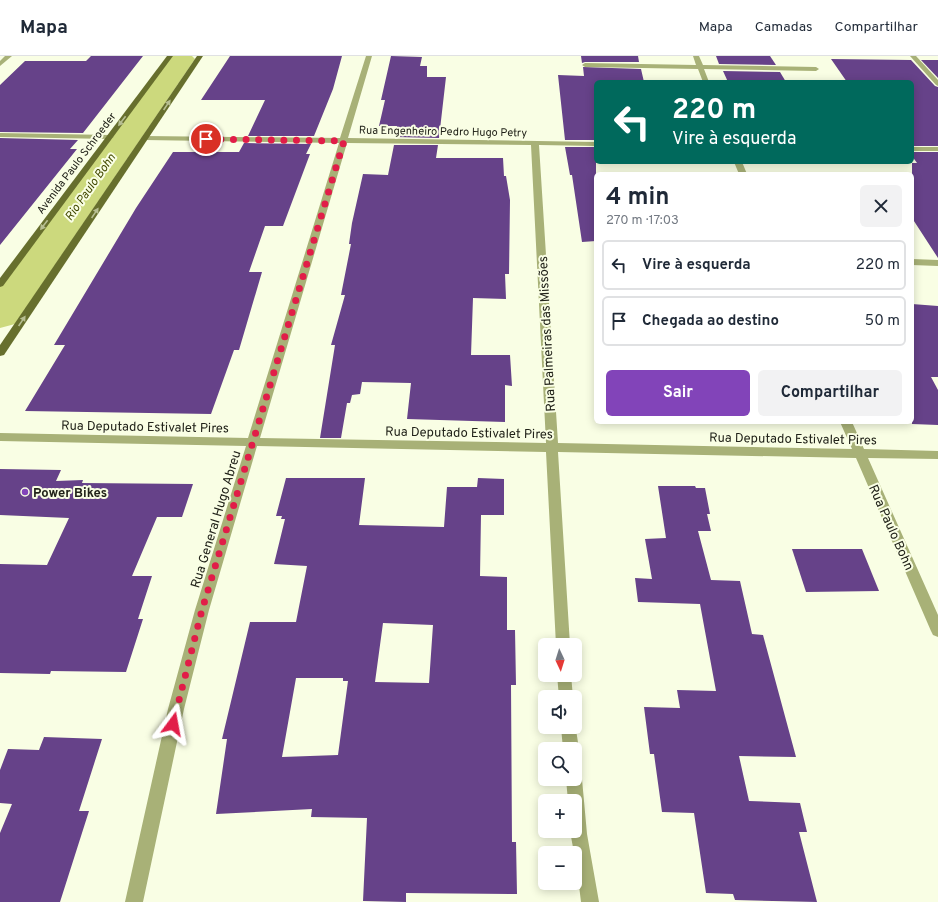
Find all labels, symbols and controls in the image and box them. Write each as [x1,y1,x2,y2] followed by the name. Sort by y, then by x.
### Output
[20,16,68,40] text: Mapa
[699,19,733,36] text: Mapa
[755,19,813,36] text: Camadas
[835,19,918,36] text: Compartilhar
[672,93,756,129] text: 220 m
[606,96,658,148] icon: left
[163,100,171,110] one-way arrow
[34,109,120,217] street label: Avenida Paulo Schroeder
[118,116,126,126] one-way arrow
[189,122,223,156] pin
[359,124,527,140] street label: Rua Engenheiro Pedro Hugo Petry
[195,128,217,150] icon: arrive
[672,128,796,151] text: Vire à esquerda
[62,150,120,224] water label: Rio Paulo Bohn
[606,183,669,213] text: 4 min
[860,185,902,227] button: close
[91,207,98,219] one-way arrow
[606,213,679,229] text: 270 m · 17:03
[40,219,48,230] one-way arrow
[608,254,630,276] icon: left
[536,256,560,412] street label: Rua Palmeiras das Missões
[642,256,751,275] text: Vire à esquerda
[856,256,900,275] text: 220 m
[608,310,630,332] icon: arrive
[642,312,779,331] text: Chegada ao destino
[865,312,900,331] text: 50 m
[18,315,26,326] one-way arrow
[606,370,750,416] button: Sair
[758,370,902,416] button: Compartilhar
[61,419,229,437] street label: Rua Deputado Estivalet Pires
[385,425,553,443] street label: Rua Deputado Estivalet Pires
[709,431,877,449] street label: Rua Deputado Estivalet Pires
[188,449,245,590] street label: Rua General Hugo Abreu
[864,482,916,573] street label: Rua Paulo Bohn
[33,486,107,502] place label: Power Bikes
[20,487,30,497] marker: Power Bikes
[538,638,582,682] north arrow
[538,638,582,890] map controls
[538,690,582,734] button: sound
[152,703,194,745] position arrow
[538,742,582,786] button: search
[538,794,582,838] button: +
[538,846,582,890] button: −

